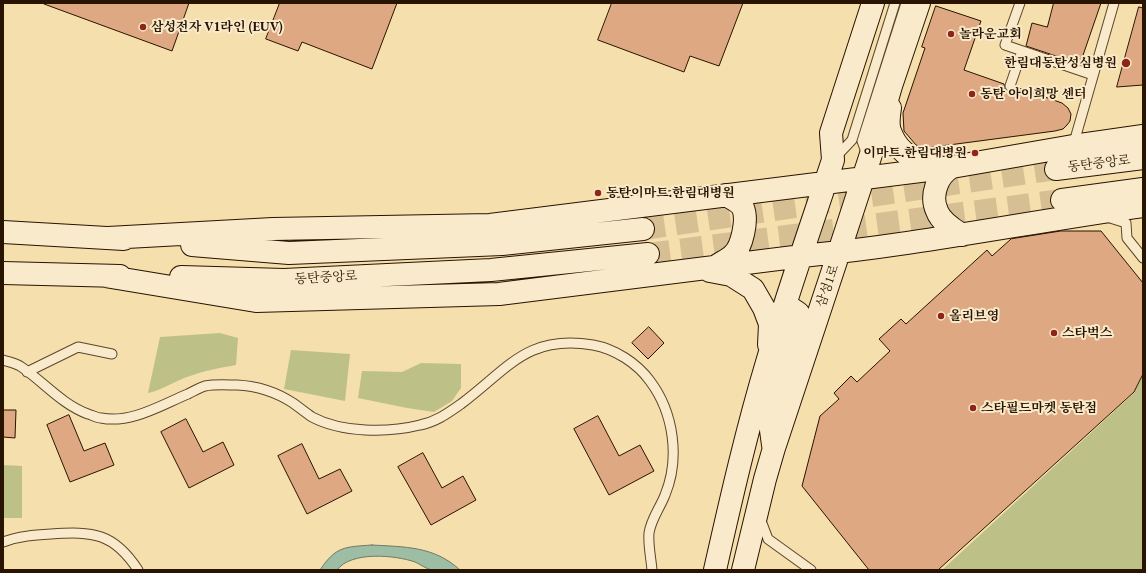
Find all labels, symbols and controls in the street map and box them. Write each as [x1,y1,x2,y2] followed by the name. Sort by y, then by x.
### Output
[151,19,283,35] place label: 삼성전자 V1라인 (EUV)
[138,22,148,32] marker: 삼성전자 V1라인 (EUV)
[959,26,1022,42] place label: 놀라운교회
[946,29,956,39] marker: 놀라운교회
[1004,55,1117,71] place label: 한림대동탄성심병원
[1120,57,1132,69] marker: 한림대동탄성심병원
[980,86,1087,102] place label: 동탄 아이희망 센터
[967,89,977,99] marker: 동탄 아이희망 센터
[863,145,967,161] place label: 이마트.한림대병원
[970,148,980,158] marker: 이마트.한림대병원
[1067,152,1131,176] street label: 동탄중앙로
[606,185,735,201] place label: 동탄이마트.한림대병원
[593,188,603,198] marker: 동탄이마트.한림대병원
[813,263,843,309] street label: 삼성1로
[294,269,358,287] street label: 동탄중앙로
[949,308,999,324] place label: 올리브영
[936,311,946,321] marker: 올리브영
[1062,325,1112,341] place label: 스타벅스
[1049,328,1059,338] marker: 스타벅스
[981,400,1097,416] place label: 스타필드마켓 동탄점
[968,403,978,413] marker: 스타필드마켓 동탄점

